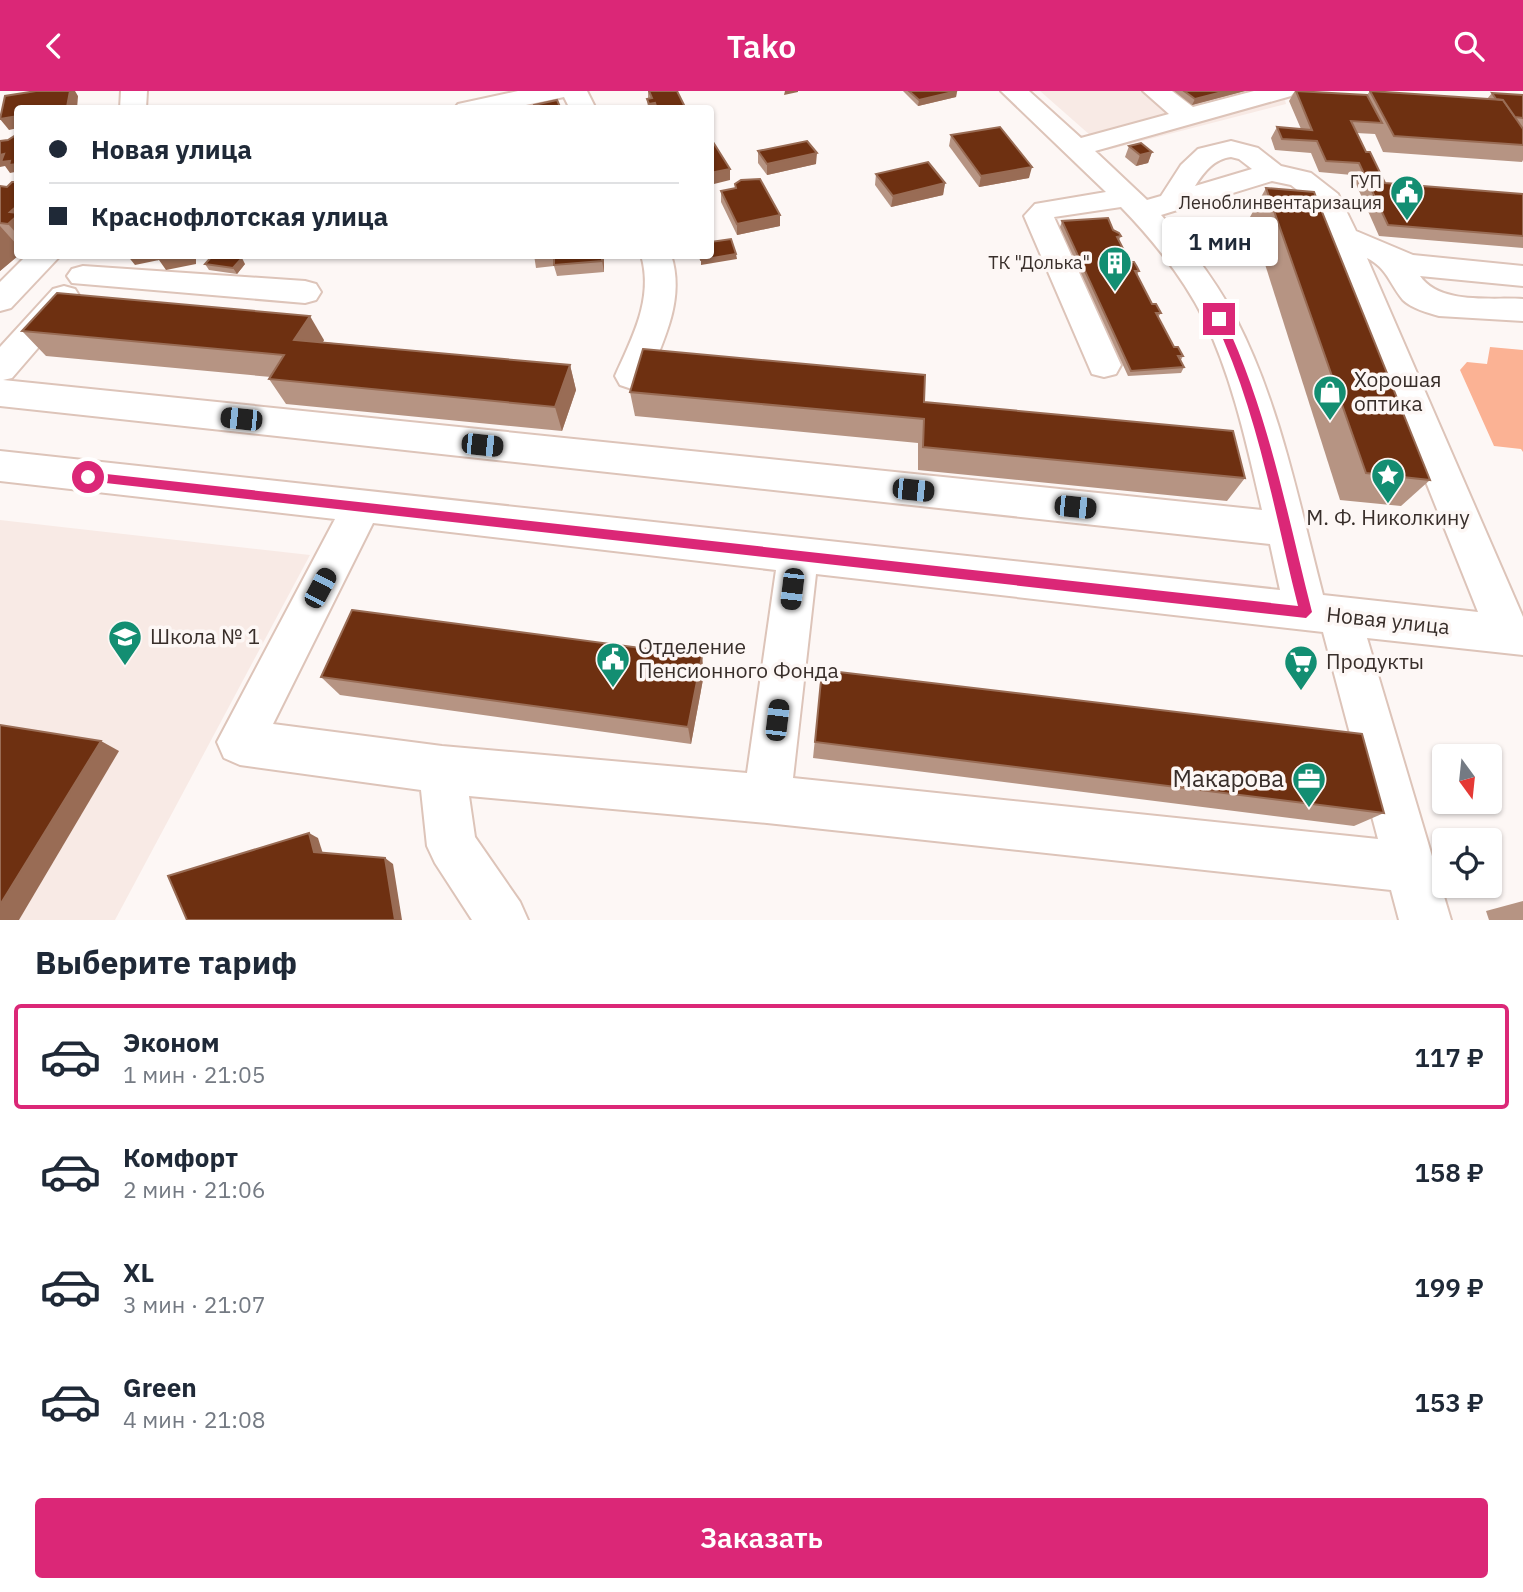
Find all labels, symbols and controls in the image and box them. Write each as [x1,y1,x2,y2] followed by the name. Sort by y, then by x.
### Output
[727,25,796,67] text: Tako
[35,27,73,65] icon: back
[1450,27,1488,65] icon: search
[91,132,252,166] text: Новая улица
[1179,170,1382,214] place label: ГУП Леноблинвентаризация
[1388,173,1426,222] public building icon: ГУП Леноблинвентаризация
[91,199,388,233] text: Краснофлотская улица
[1161,217,1277,267] callout: 1 мин
[1188,226,1252,256] text: 1 мин
[1096,244,1134,293] building icon: ТК "Долька"
[988,251,1090,274] place label: ТК "Долька"
[1203,303,1235,335] route end
[1354,365,1441,417] place label: Хорошая оптика
[1311,373,1349,422] shop icon: Хорошая оптика
[220,406,263,432] car
[461,432,504,458] car
[1369,456,1407,505] place icon: М. Ф. Николкину
[72,461,104,493] route start
[892,477,935,503] car
[1054,494,1097,520] car
[1306,503,1470,531] place label: М. Ф. Николкину
[301,565,340,611] car
[780,567,805,611] car
[1325,600,1451,640] street label: Новая улица
[106,618,144,667] school or university icon: Школа № 1
[150,622,260,650] place label: Школа № 1
[638,632,839,684] place label: Отделение Пенсионного Фонда
[594,640,632,689] public building icon: Отделение Пенсионного Фонда
[1282,643,1320,692] supermarket icon: Продукты
[1326,647,1424,675] place label: Продукты
[765,698,790,742] car
[1432,744,1502,814] north arrow
[1432,744,1502,898] map controls
[1290,760,1328,809] office icon: Макарова
[1172,762,1284,794] place label: Макарова
[1432,828,1502,898] button: locate
[35,941,297,983] text: Выберите тариф
[39,1025,102,1088] icon: car
[123,1025,220,1059] text: Эконом
[1414,1040,1484,1074] text: 117 ₽
[123,1059,266,1089] text: 1 мин · 21:05
[39,1140,102,1203] icon: car
[123,1140,238,1174] text: Комфорт
[1414,1155,1484,1189] text: 158 ₽
[123,1174,266,1204] text: 2 мин · 21:06
[39,1255,102,1318] icon: car
[123,1255,154,1289] text: XL
[1414,1270,1484,1304] text: 199 ₽
[123,1289,266,1319] text: 3 мин · 21:07
[39,1370,102,1433] icon: car
[123,1370,197,1404] text: Green
[1414,1385,1484,1419] text: 153 ₽
[123,1404,266,1434] text: 4 мин · 21:08
[35,1498,1488,1578] button: Заказать

